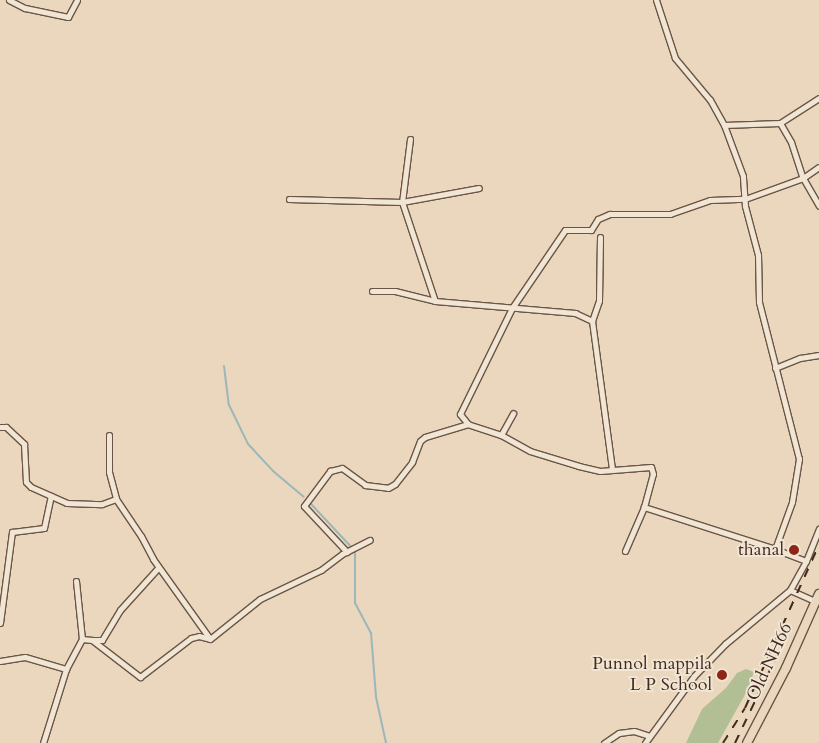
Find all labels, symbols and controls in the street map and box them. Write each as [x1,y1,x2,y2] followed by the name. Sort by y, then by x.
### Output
[738,539,784,561] place label: thanal
[788,544,800,556] marker: thanal
[743,620,797,704] street label: Old NH66
[592,654,712,696] place label: Punnol mappila L P School
[716,669,728,681] marker: Punnol mappila L P School

